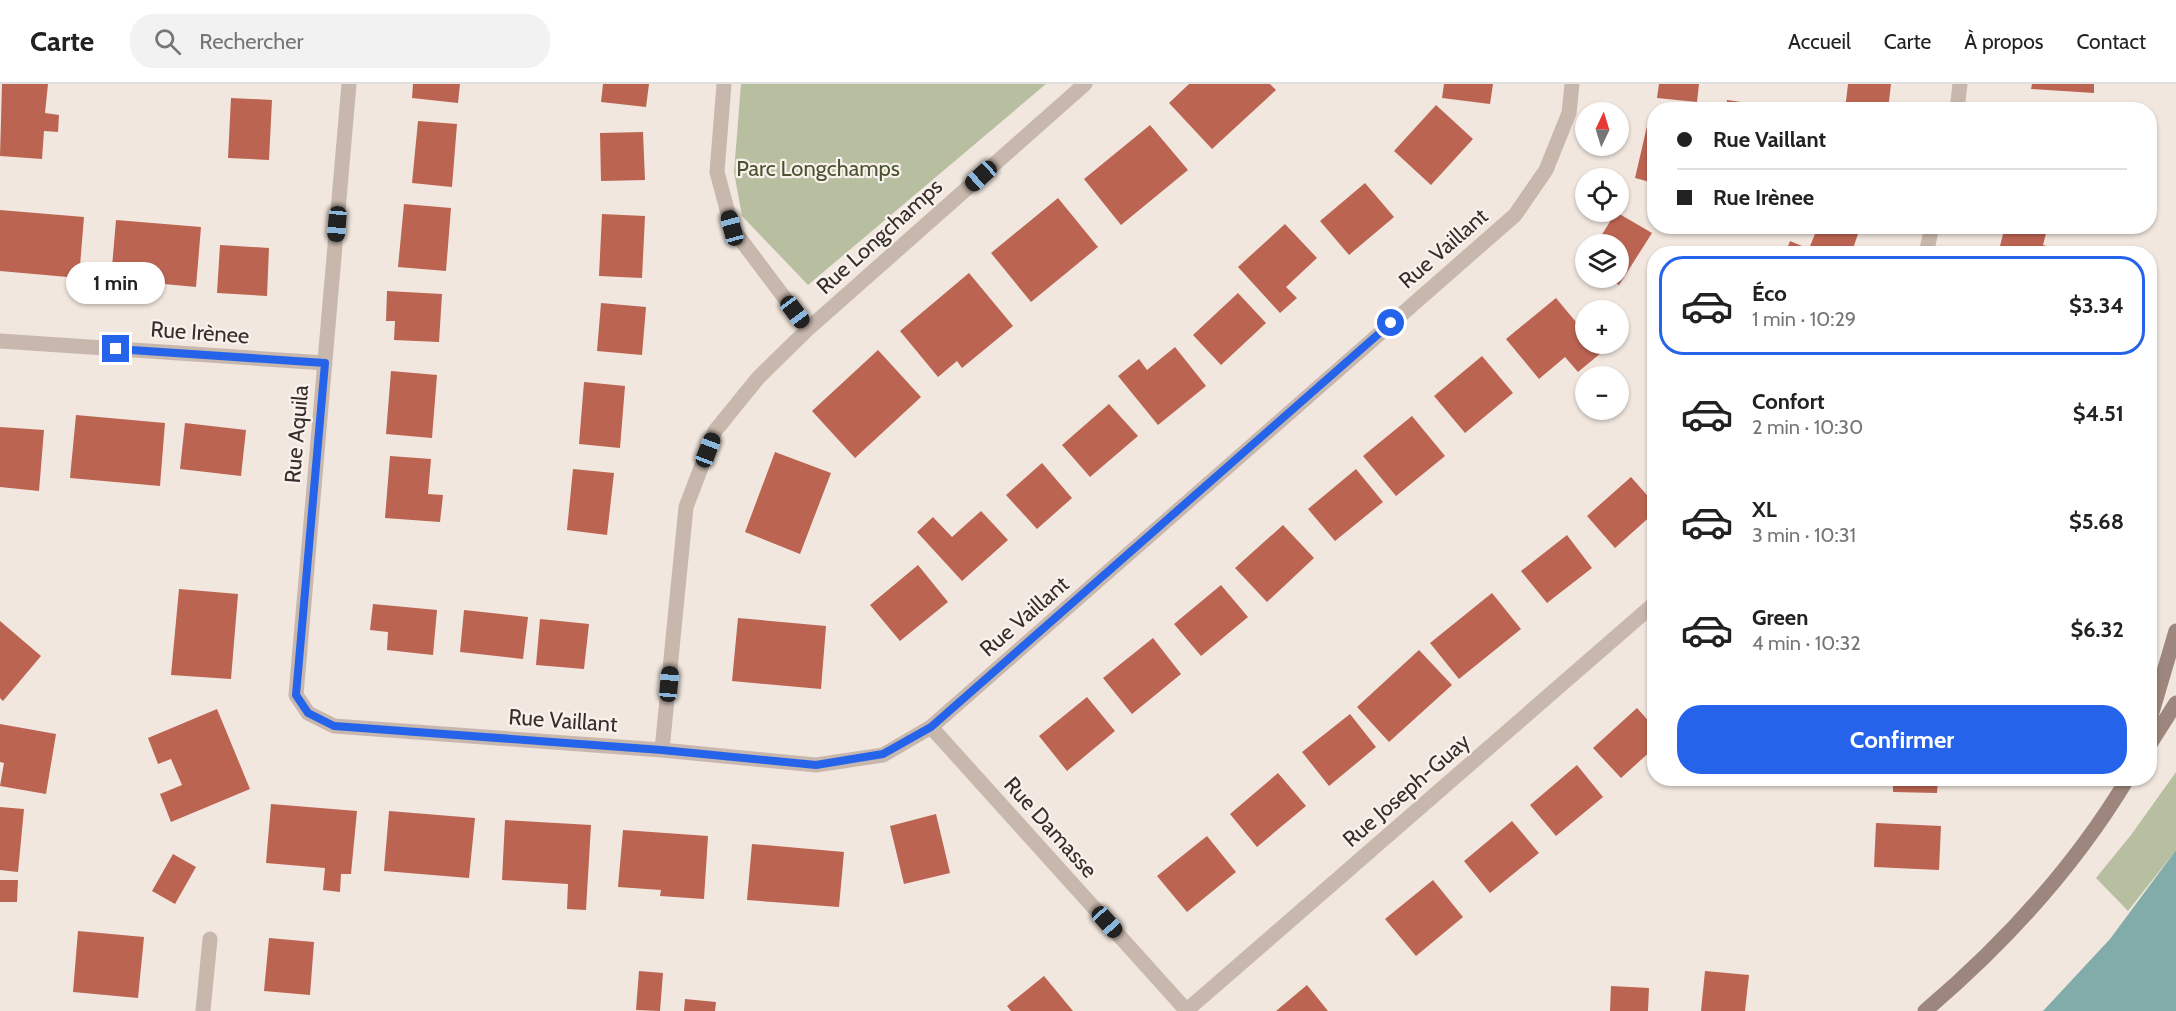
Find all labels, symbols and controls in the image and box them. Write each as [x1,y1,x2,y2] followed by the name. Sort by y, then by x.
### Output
[130,14,550,68] search box
[30,24,94,58] text: Carte
[151,25,184,58] icon: search
[199,28,303,55] text: Rechercher
[1788,29,1851,54] text: Accueil
[1884,29,1931,54] text: Carte
[1964,29,2043,54] text: À propos
[2076,29,2146,54] text: Contact
[1575,102,1629,156] north arrow
[1575,102,1629,420] map controls
[1713,126,1826,153] text: Rue Vaillant
[736,155,900,182] park label: Parc Longchamps
[962,157,1000,195] car
[1575,168,1629,222] button: locate
[811,173,948,300] street label: Rue Longchamps
[1713,184,1814,211] text: Rue Irènee
[1393,202,1494,294] street label: Rue Vaillant
[326,205,348,243] car
[719,208,745,248] car
[1575,234,1629,288] button: layers
[66,262,166,304] callout: 1 min
[93,271,138,295] text: 1 min
[1680,279,1734,333] icon: car
[1752,280,1787,307] text: Éco
[777,292,813,332] car
[2069,292,2124,319] text: $3.34
[1575,300,1629,354] button: +
[1752,307,1856,331] text: 1 min · 10:29
[1377,309,1404,336] route start
[150,316,250,349] street label: Rue Irènee
[102,335,129,362] route end
[1575,366,1629,420] button: −
[279,383,314,484] street label: Rue Aquila
[1680,387,1734,441] icon: car
[1752,388,1825,415] text: Confort
[2073,400,2124,427] text: $4.51
[1752,415,1863,439] text: 2 min · 10:30
[693,430,723,470] car
[1680,495,1734,549] icon: car
[1752,496,1777,523] text: XL
[2069,508,2124,535] text: $5.68
[1752,523,1856,547] text: 3 min · 10:31
[974,570,1075,662] street label: Rue Vaillant
[1680,603,1734,657] icon: car
[1752,604,1808,631] text: Green
[2070,616,2124,643] text: $6.32
[1752,631,1861,655] text: 4 min · 10:32
[658,665,680,703] car
[508,703,619,738] street label: Rue Vaillant
[1677,705,2127,774] button: Confirmer
[1337,728,1475,853] street label: Rue Joseph-Guay
[998,771,1103,883] street label: Rue Damasse
[1088,903,1126,941] car

